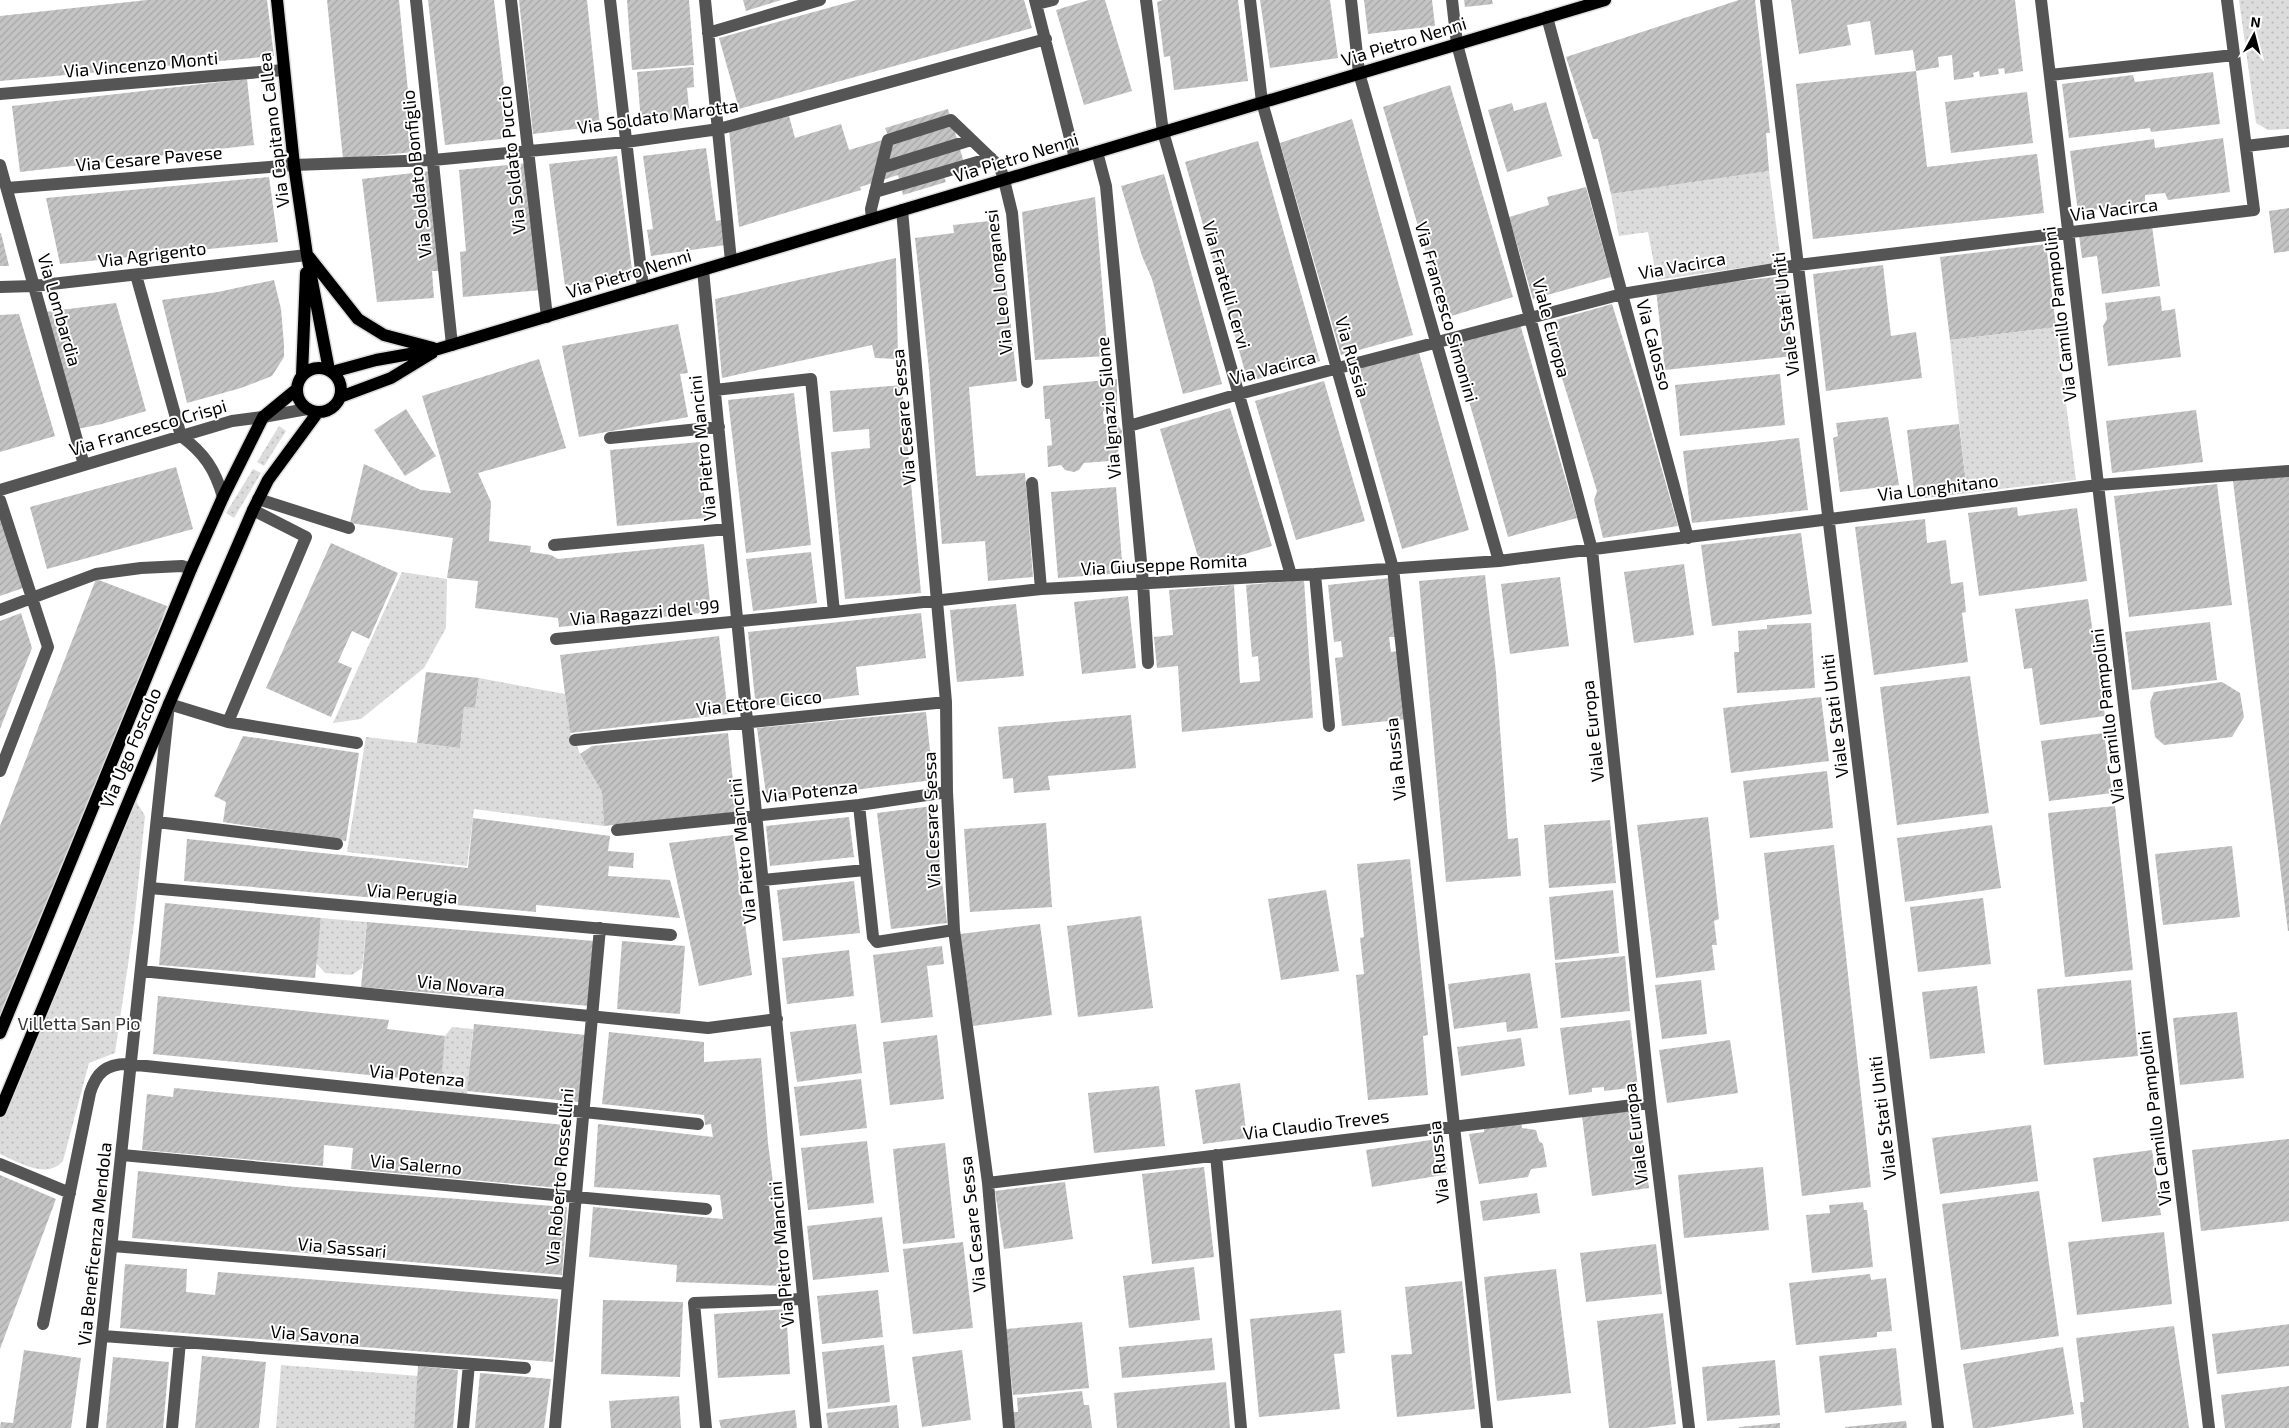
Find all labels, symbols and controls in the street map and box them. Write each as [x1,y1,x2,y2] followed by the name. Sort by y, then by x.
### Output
[2229,10,2279,60] north arrow
[1338,12,1469,71] street label: Via Pietro Nenni
[2250,13,2262,31] text: N
[63,46,219,82] street label: Via Vincenzo Monti
[253,51,293,209] street label: Via Capitano Callea
[492,85,530,236] street label: Via Soldato Puccio
[396,89,436,259] street label: Via Soldato Bonfiglio
[576,94,740,138] street label: Via Soldato Marotta
[950,128,1081,187] street label: Via Pietro Nenni
[75,141,223,175] street label: Via Cesare Pavese
[2069,193,2159,225] street label: Via Vacirca
[979,208,1017,356] street label: Via Leo Longanesi
[1198,218,1256,352] street label: Via Fratelli Cervi
[1411,219,1483,405] street label: Via Francesco Simonini
[2037,225,2081,403] street label: Via Camillo Pampolini
[96,236,207,272] street label: Via Agrigento
[563,244,694,303] street label: Via Pietro Nenni
[1637,247,1727,284] street label: Via Vacirca
[33,251,87,369] street label: Via Lombardia
[1766,251,1804,377] street label: Viale Stati Uniti
[1528,276,1576,380] street label: Viale Europa
[1632,297,1678,393] street label: Via Calosso
[1331,314,1375,400] street label: Via Russia
[1091,336,1125,480] street label: Via Ignazio Silone
[1227,345,1318,389] street label: Via Vacirca
[886,348,920,486] street label: Via Cesare Sessa
[683,374,721,522] street label: Via Pietro Mancini
[67,394,229,460] street label: Via Francesco Crispi
[1876,469,2000,505] street label: Via Longhitano
[1080,549,1248,579] street label: Via Giuseppe Romita
[569,595,721,629] street label: Via Ragazzi del '99
[2085,627,2129,805] street label: Via Camillo Pampolini
[1815,653,1853,779] street label: Viale Stati Uniti
[1576,679,1608,783] street label: Viale Europa
[95,684,165,811] street label: Via Ugo Foscolo
[695,684,823,720] street label: Via Ettore Cicco
[1380,717,1410,802] street label: Via Russia
[918,751,944,889] street label: Via Cesare Sessa
[761,775,859,807] street label: Via Potenza
[723,777,761,925] street label: Via Pietro Mancini
[366,878,459,908] street label: Via Perugia
[416,969,506,1001] street label: Via Novara
[17,1012,141,1034] park label: Villetta San Pio
[2132,1029,2176,1207] street label: Via Camillo Pampolini
[1863,1055,1901,1181] street label: Viale Stati Uniti
[368,1059,466,1091] street label: Via Potenza
[1618,1082,1652,1186] street label: Viale Europa
[540,1087,578,1267] street label: Via Roberto Rossellini
[1241,1104,1390,1144] street label: Via Claudio Treves
[1423,1120,1453,1205] street label: Via Russia
[72,1141,116,1347] street label: Via Beneficenza Mendola
[369,1149,463,1179] street label: Via Salerno
[954,1155,990,1293] street label: Via Cesare Sessa
[764,1180,798,1328] street label: Via Pietro Mancini
[297,1232,387,1262] street label: Via Sassari
[270,1320,360,1348] street label: Via Savona

